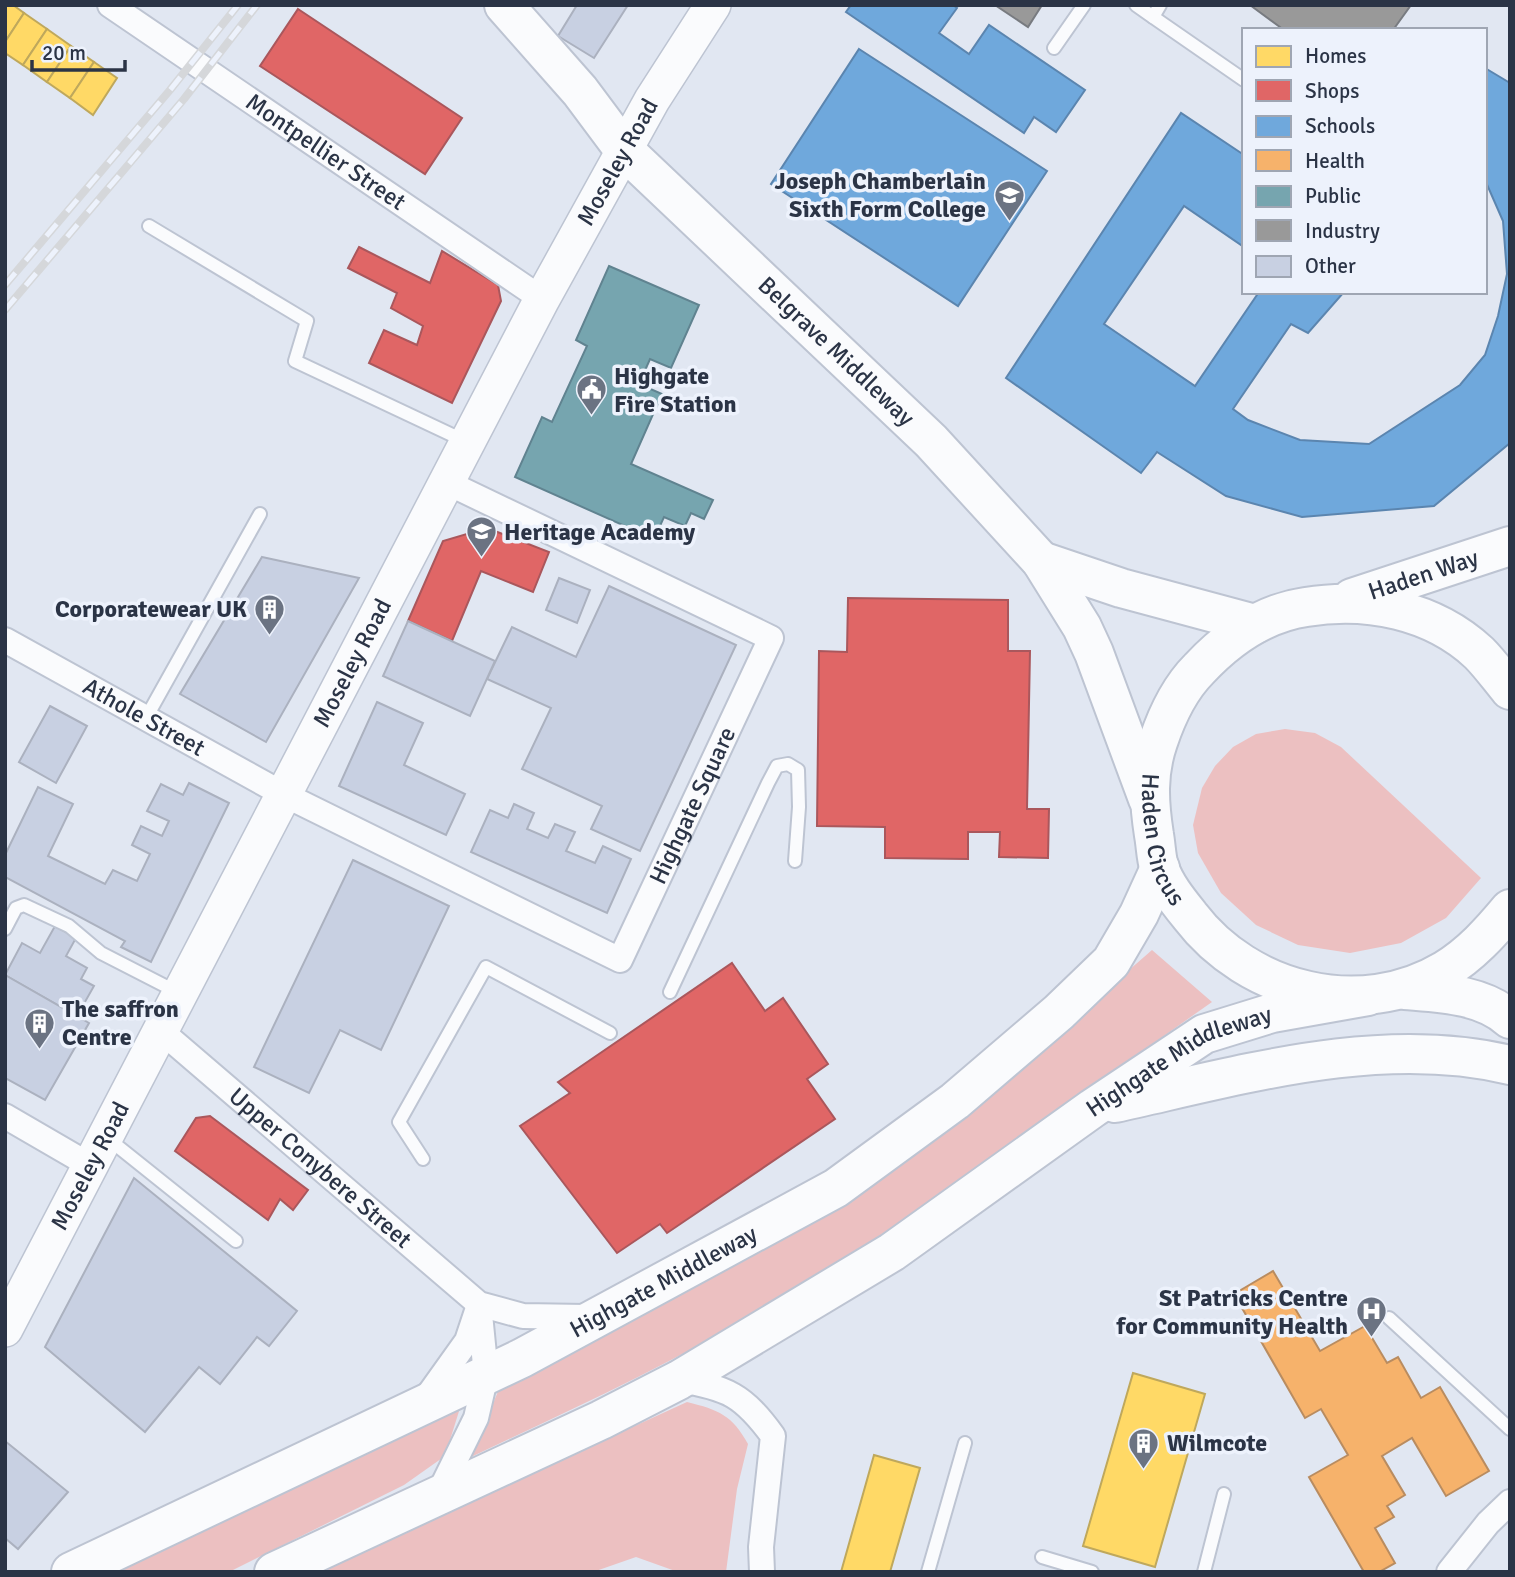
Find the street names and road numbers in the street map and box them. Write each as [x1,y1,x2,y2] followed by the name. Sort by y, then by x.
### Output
[240,87,412,217] street label: Montpellier Street
[570,93,665,231] street label: Moseley Road
[752,270,921,433] street label: Belgrave Middleway
[1364,542,1482,607] street label: Haden Way
[306,594,398,732] street label: Moseley Road
[78,671,210,763] street label: Athole Street
[643,722,742,889] street label: Highgate Square
[1135,772,1192,912] street label: Haden Circus
[1080,999,1275,1123] street label: Highgate Middleway
[223,1081,418,1255] street label: Upper Conybere Street
[44,1096,136,1235] street label: Moseley Road
[564,1219,762,1344] street label: Highgate Middleway

